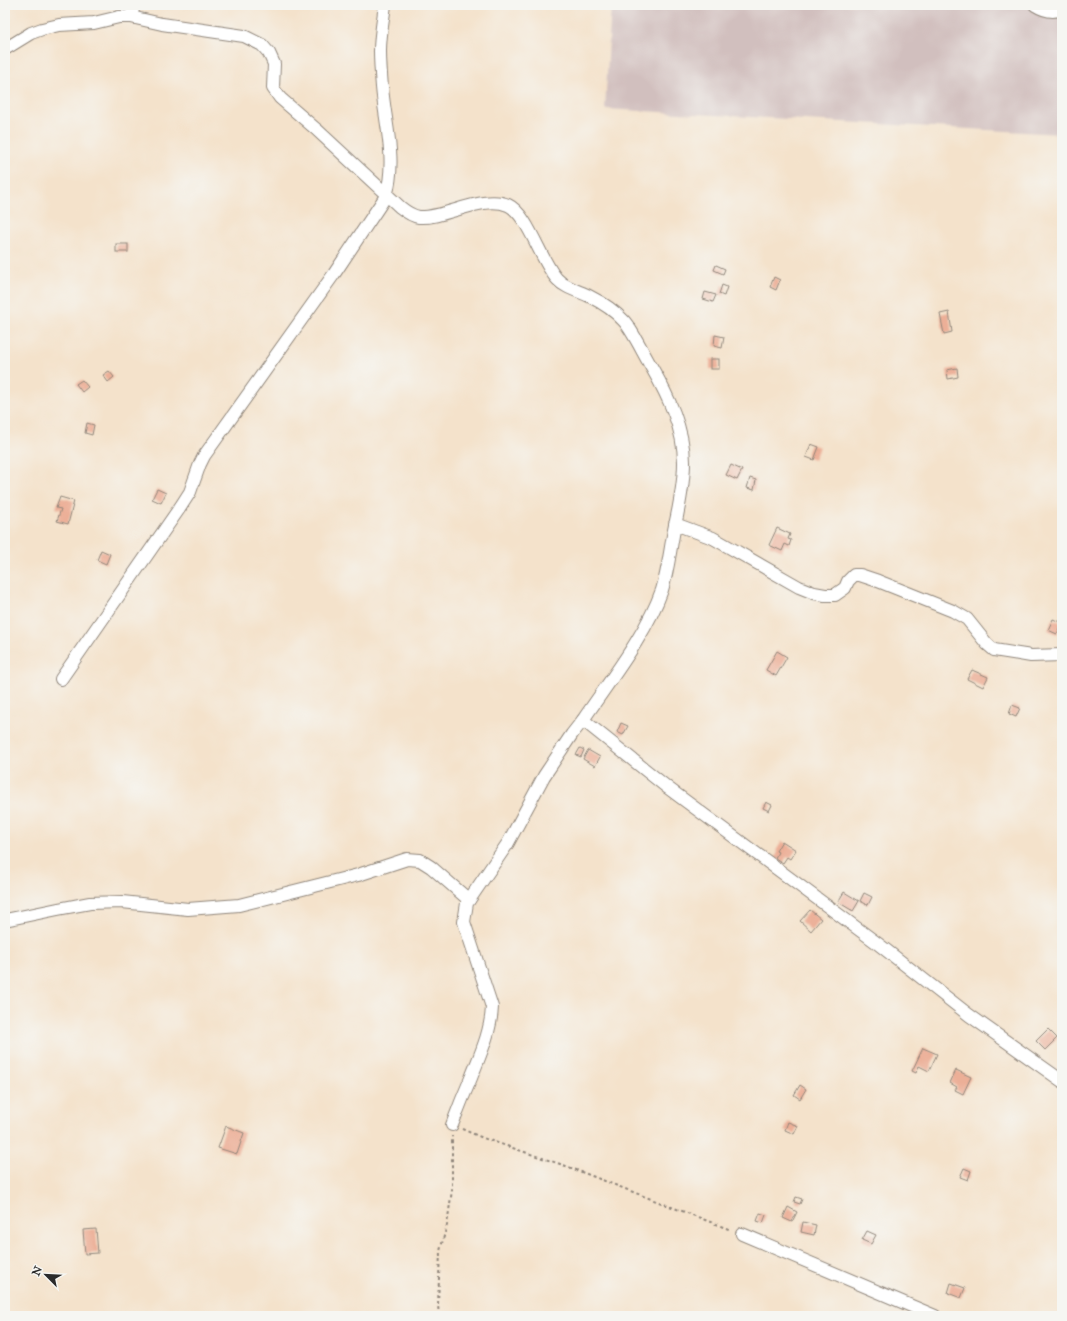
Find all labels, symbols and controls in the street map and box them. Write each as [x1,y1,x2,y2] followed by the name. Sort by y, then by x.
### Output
[26,1255,66,1295] north arrow
[29,1264,45,1278] text: N

